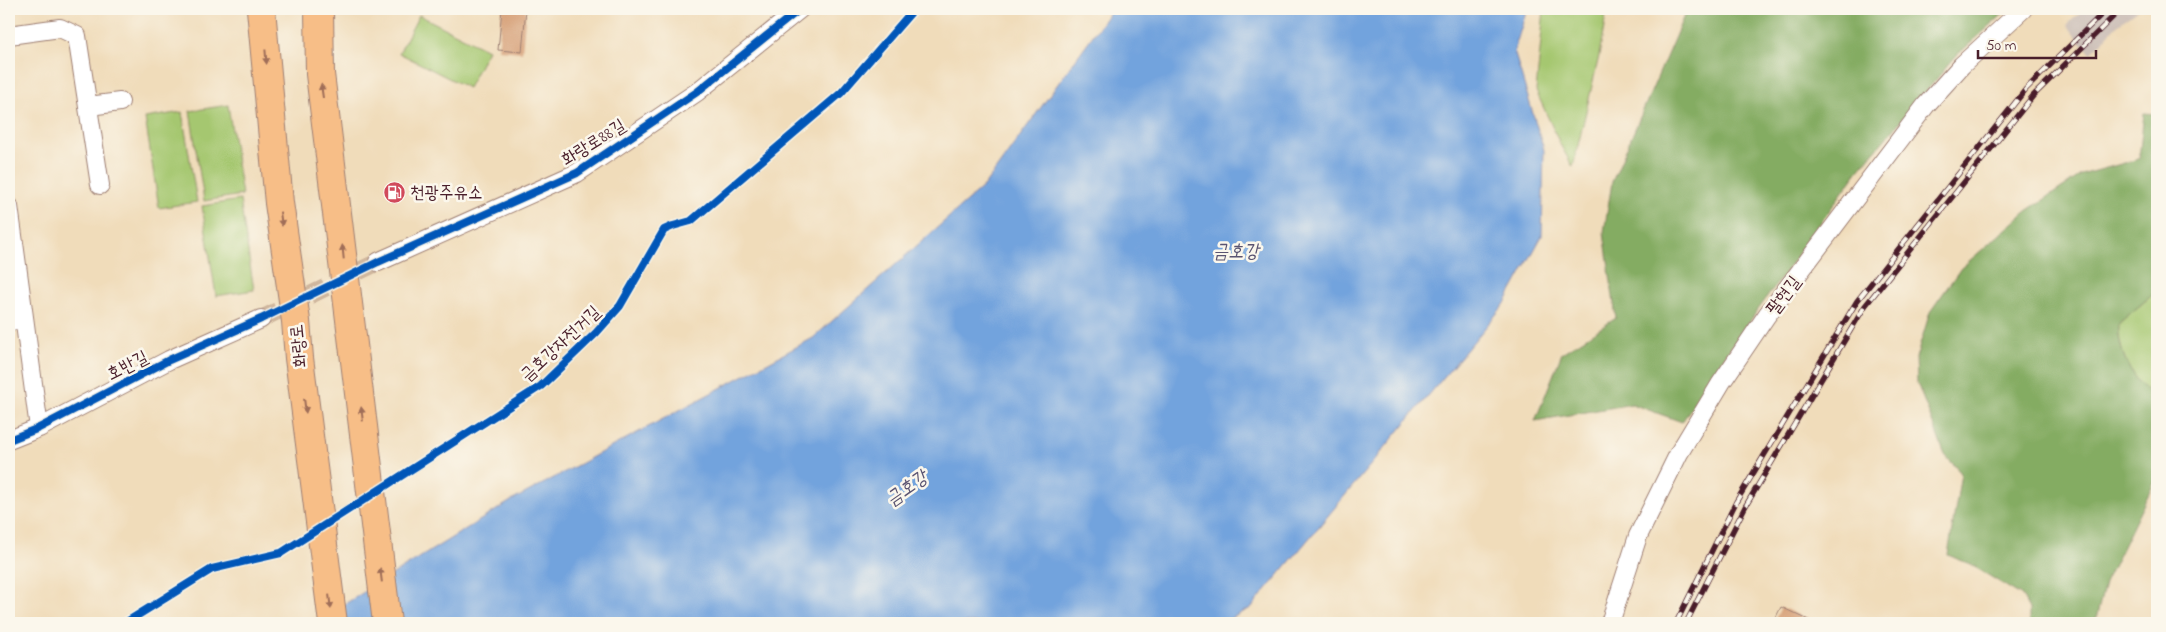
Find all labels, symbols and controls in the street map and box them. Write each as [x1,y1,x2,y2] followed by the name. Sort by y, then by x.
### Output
[1978,28,2096,60] scale bar
[1986,35,2017,57] text: 50 m
[262,50,270,66] one-way arrow
[318,83,326,99] one-way arrow
[557,113,632,174] street label: 화랑로88길
[382,180,406,204] fuel station icon: 천광주유소
[410,181,482,207] place label: 천광주유소
[277,211,285,227] one-way arrow
[1213,239,1262,266] water label: 금호강
[339,244,347,260] one-way arrow
[1761,271,1808,321] street label: 팔현길
[515,300,608,389] street label: 금호강자전거길
[285,323,315,369] street label: 화랑로
[103,345,154,388] street label: 호반길
[301,398,309,414] one-way arrow
[357,405,365,421] one-way arrow
[881,463,936,513] water label: 금호강
[377,567,385,583] one-way arrow
[326,594,334,610] one-way arrow

